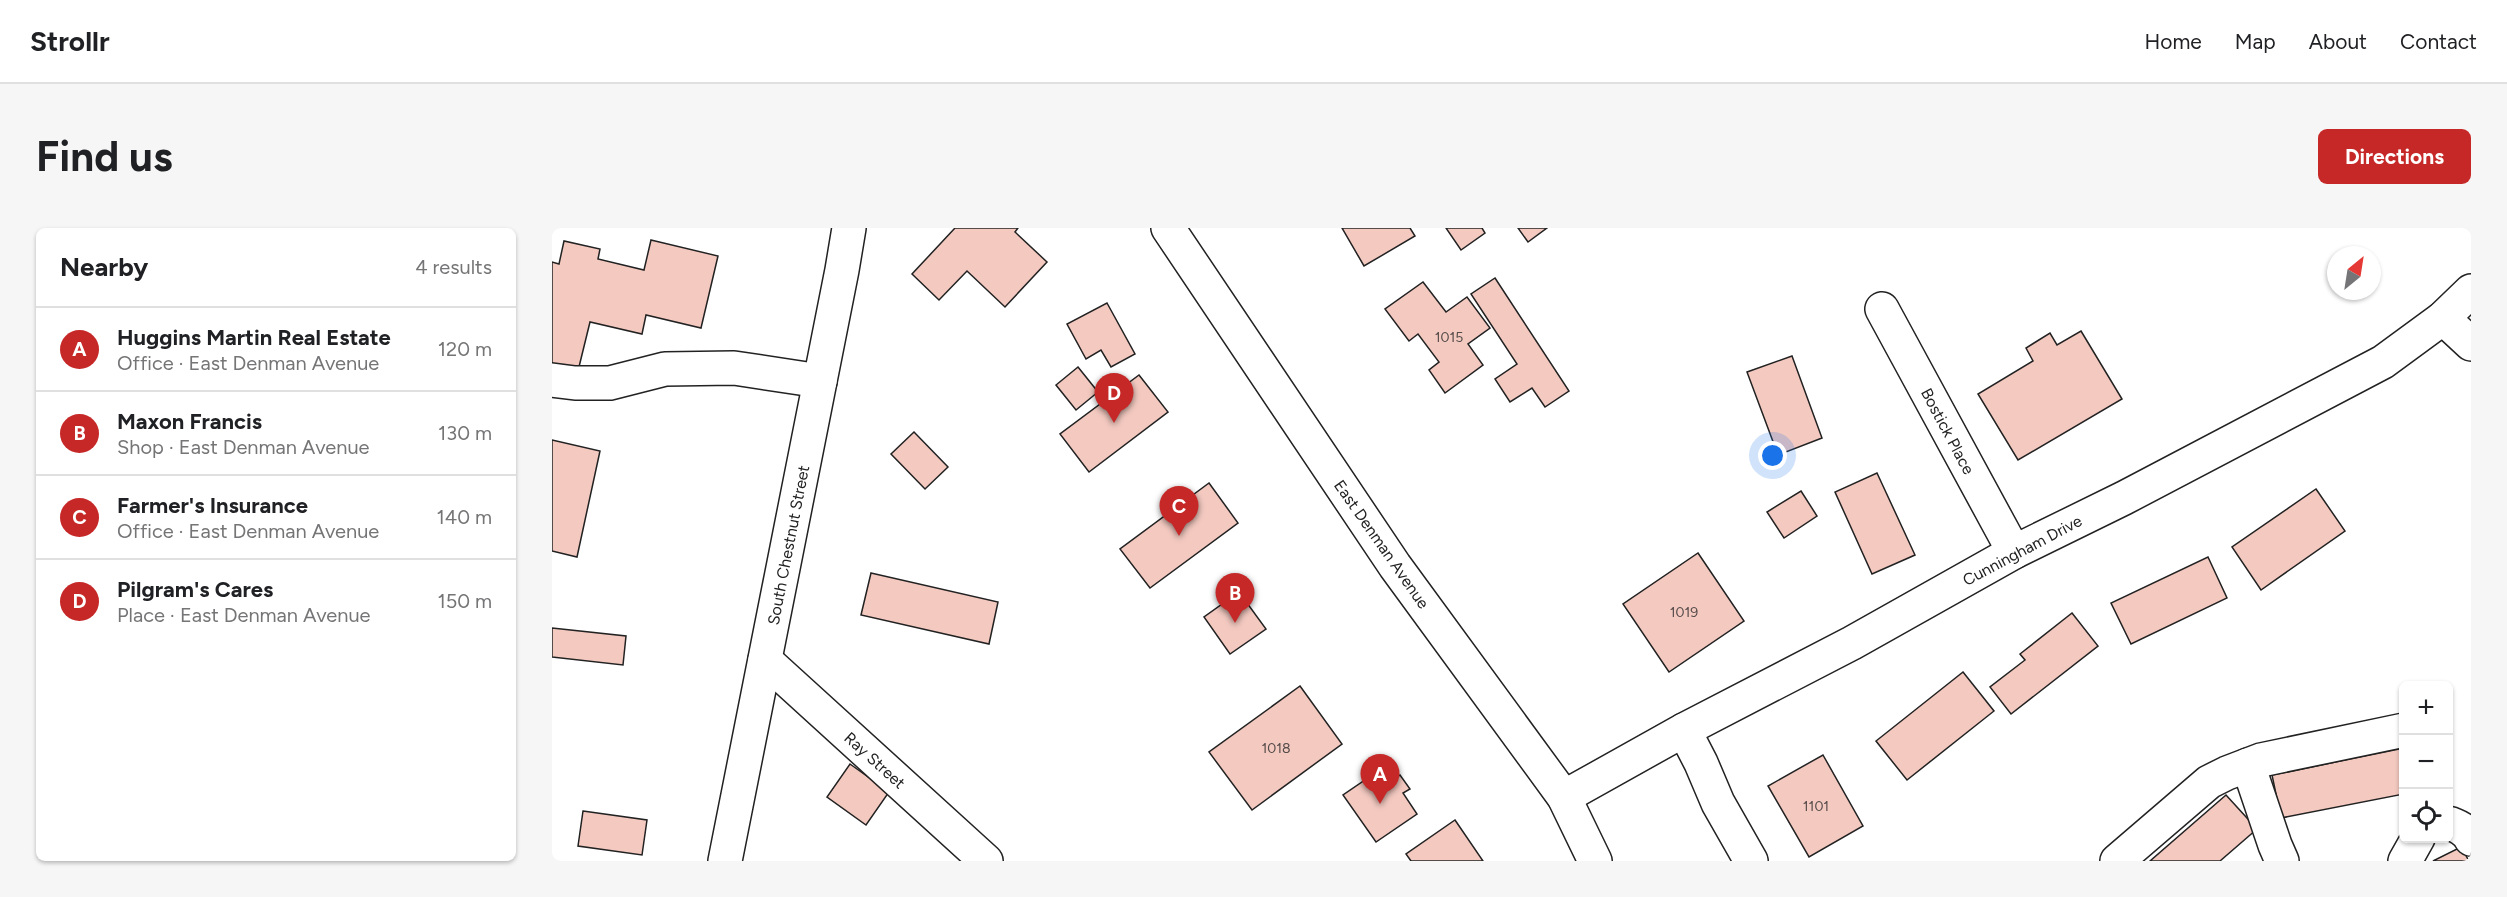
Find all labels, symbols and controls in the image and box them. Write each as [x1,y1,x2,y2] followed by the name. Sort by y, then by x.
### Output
[30,24,110,58] text: Strollr
[2145,29,2202,54] text: Home
[2235,29,2276,54] text: Map
[2309,29,2367,54] text: About
[2400,29,2477,54] text: Contact
[2318,129,2471,184] button: Directions
[36,131,173,182] text: Find us
[2327,246,2381,300] north arrow
[60,251,148,283] text: Nearby
[415,255,492,279] text: 4 results
[117,324,391,351] text: Huggins Martin Real Estate
[1435,329,1463,346] house number: 1015
[72,337,87,361] text: A
[438,337,492,361] text: 120 m
[117,351,379,375] text: Office · East Denman Avenue
[1094,374,1134,423] pin: D
[1917,385,1978,478] street label: Bostick Place
[117,408,262,435] text: Maxon Francis
[73,421,86,445] text: B
[438,421,492,445] text: 130 m
[117,435,369,459] text: Shop · East Denman Avenue
[1758,441,1787,470] your location
[764,464,813,627] street label: South Chestnut Street
[1330,476,1433,612] street label: East Denman Avenue
[1160,486,1198,536] pin: C
[117,492,308,519] text: Farmer's Insurance
[72,505,87,529] text: C
[437,505,492,529] text: 140 m
[1959,511,2085,590] street label: Cunningham Drive
[117,519,379,543] text: Office · East Denman Avenue
[1216,574,1254,623] pin: B
[117,576,273,603] text: Pilgram's Cares
[73,589,87,613] text: D
[437,589,492,613] text: 150 m
[117,603,371,627] text: Place · East Denman Avenue
[1670,604,1698,621] house number: 1019
[2399,681,2453,843] map controls
[2399,681,2453,735] button: +
[840,728,909,793] street label: Ray Street
[2399,735,2453,789] button: −
[1261,740,1291,757] house number: 1018
[1360,754,1400,804] pin: A
[2399,789,2453,843] button: locate
[1803,798,1829,815] house number: 1101

